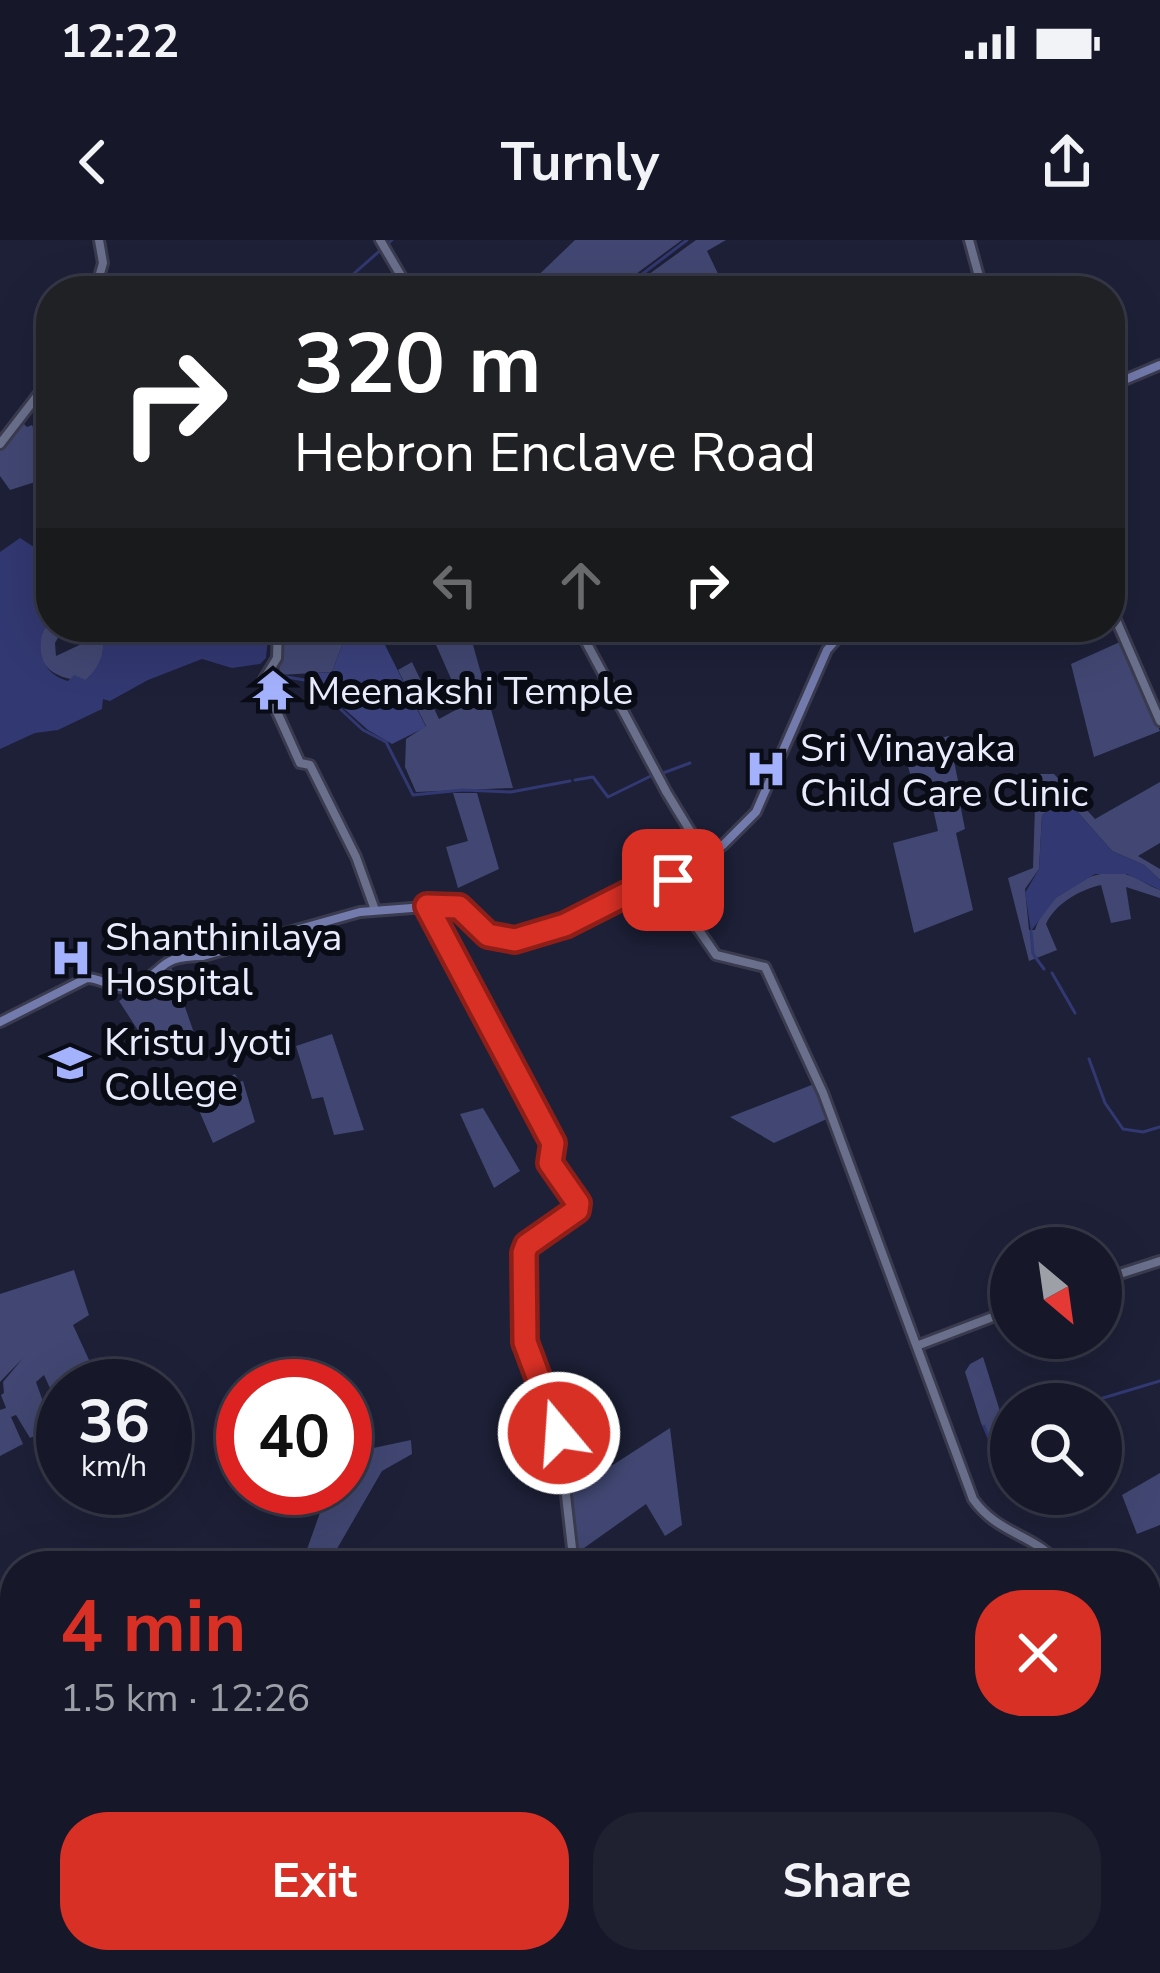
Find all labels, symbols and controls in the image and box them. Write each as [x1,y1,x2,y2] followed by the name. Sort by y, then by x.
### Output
[60,12,179,73] text: 12:22
[501,125,659,199] text: Turnly
[60,129,126,195] icon: back
[1034,129,1100,195] icon: share
[294,307,542,422] text: 320 m
[96,324,252,480] icon: right
[294,416,816,490] text: Hebron Enclave Road
[422,552,488,618] icon: left
[548,552,614,618] icon: ahead
[674,552,740,618] icon: right
[307,665,633,718] place label: Meenakshi Temple
[250,667,296,713] temple icon: Meenakshi Temple
[800,722,1088,820] place label: Sri Vinayaka Child Care Clinic
[743,746,789,792] hospital icon: Sri Vinayaka Child Care Clinic
[622,829,724,931] pin
[640,847,706,913] icon: arrive
[105,911,342,1009] place label: Shanthinilaya Hospital
[48,935,94,981] hospital icon: Shanthinilaya Hospital
[104,1016,292,1114] place label: Kristu Jyoti College
[47,1040,93,1086] school or university icon: Kristu Jyoti College
[990,1227,1122,1359] north arrow
[990,1227,1122,1515] map controls
[216,1359,372,1515] speed limit sign: 40
[496,1370,622,1496] position arrow
[78,1381,150,1463] text: 36
[990,1383,1122,1515] button: search
[81,1446,147,1487] text: km/h
[60,1578,246,1676] text: 4 min
[975,1590,1101,1716] button: close
[60,1672,310,1725] text: 1.5 km · 12:26
[60,1812,569,1950] button: Exit
[593,1812,1101,1950] button: Share

